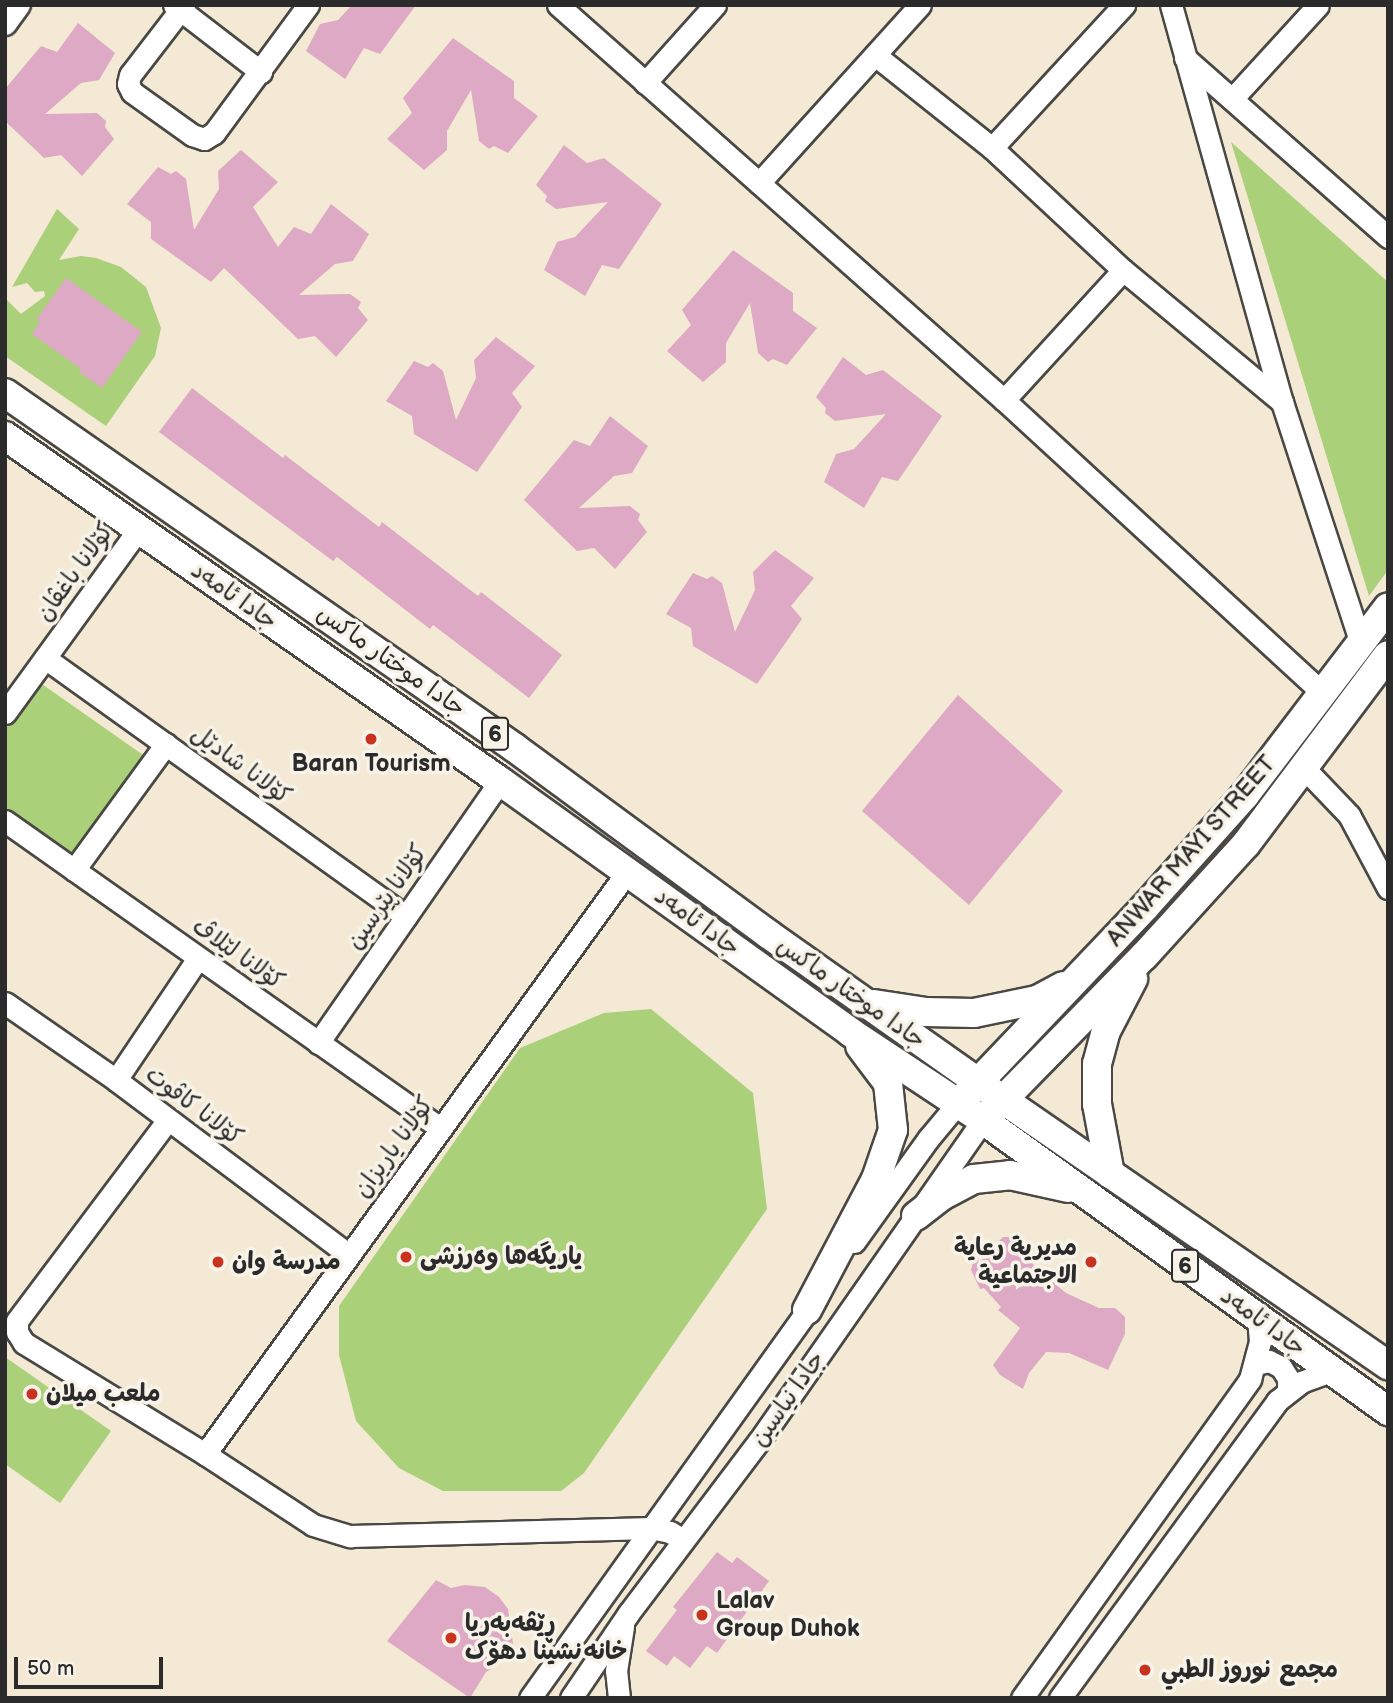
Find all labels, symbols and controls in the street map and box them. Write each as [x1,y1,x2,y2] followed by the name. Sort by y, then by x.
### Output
[30,517,120,627] street label: کۆلانا باغڤان
[185,556,283,636] street label: جادا ئامەد
[311,599,471,723] street label: جادا موختار ماكس
[481,714,509,754] road number: 6
[185,719,297,811] street label: کۆلانا شادێل
[363,731,379,747] marker: Baran Tourism
[291,750,451,778] place label: Baran Tourism
[1100,750,1282,952] street label: ANWAR MAYI STREET
[340,839,434,955] street label: کۆلانا پێرسین
[649,881,745,963] street label: جادا ئامەد
[187,912,289,996] street label: کۆلانا لێلاڤ
[771,931,931,1055] street label: جادا موختار ماكس
[140,1060,248,1152] street label: کۆلانا کاڤوت
[348,1091,440,1203] street label: کۆلانا یاریزان
[954,1234,1077,1290] place label: مديرية رعاية الاجتماعية
[420,1243,582,1271] place label: ياريگەها وەرزشی
[1171,1246,1199,1286] road number: 6
[232,1248,341,1276] place label: مدرسة وان
[398,1249,414,1265] marker: ياريگەها وەرزشی
[210,1254,226,1270] marker: مدرسة وان
[1083,1254,1099,1270] marker: مديرية رعاية الاجتماعية
[1215,1281,1311,1363] street label: جادا ئامەد
[745,1346,831,1452] street label: جادا نیاسین
[46,1380,160,1408] place label: ملعب ميلان
[24,1386,40,1402] marker: ملعب ميلان
[716,1587,860,1643] place label: Lalav Group Duhok
[694,1607,710,1623] marker: Lalav Group Duhok
[465,1610,627,1666] place label: ڕێڤه‌به‌ریا خانەنشينا دهۆک
[443,1630,459,1646] marker: ڕێڤه‌به‌ریا خانەنشينا دهۆک
[18,1644,166,1688] scale bar
[27,1656,74,1681] text: 50 m
[1161,1656,1338,1684] place label: مجمع نوروز الطبي
[1135,1660,1155,1680] marker: مجمع نوروز الطبي

